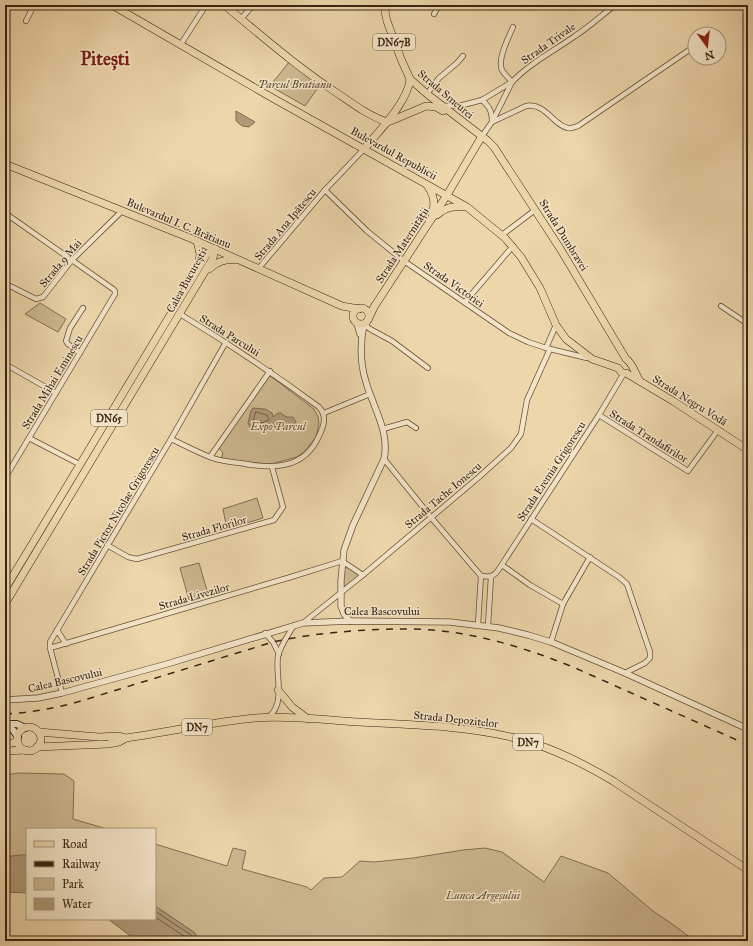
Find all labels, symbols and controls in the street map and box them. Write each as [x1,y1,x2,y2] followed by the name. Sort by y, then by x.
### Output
[519,20,578,67] street label: Strada Trivale
[687,26,727,66] north arrow
[373,34,415,50] road number: DN67B
[80,47,131,71] district label: Pitești
[703,48,716,63] text: N
[415,67,476,122] street label: Strada Smeurei
[258,78,332,91] park label: Parcul Bratianu
[348,124,439,183] street label: Bulevardul Republicii
[252,186,319,263] street label: Strada Ana Ipătescu
[125,196,233,251] street label: Bulevardul I. C. Brătianu
[536,197,591,273] street label: Strada Dumbravei
[373,205,432,286] street label: Strada Maternității
[36,237,84,290] street label: Strada 9 Mai
[164,248,209,315] street label: Calea București
[421,259,487,310] street label: Strada Victoriei
[197,312,262,359] street label: Strada Parcului
[19,333,86,432] street label: Strada Mihai Eminescu
[650,372,730,429] street label: Strada Negru Vodă
[607,407,691,466] street label: Strada Trandafirilor
[91,410,127,426] road number: DN65
[514,419,589,524] street label: Strada Eremia Grigorescu
[249,420,307,434] park label: Expo Parcul
[75,445,162,578] street label: Strada Pictor Nicolae Grigorescu
[402,460,484,531] street label: Strada Tache Ionescu
[180,513,249,544] street label: Strada Florilor
[157,580,232,613] street label: Strada Livezilor
[344,605,420,618] street label: Calea Bascovului
[27,666,103,695] street label: Calea Bascovului
[413,709,500,731] street label: Strada Depozitelor
[182,719,212,735] road number: DN7
[513,734,543,750] road number: DN7
[26,828,156,920] legend
[62,837,88,851] text: Road
[62,857,101,871] text: Railway
[62,877,84,891] text: Park
[445,889,521,902] park label: Lunca Argeșului
[62,897,92,911] text: Water

